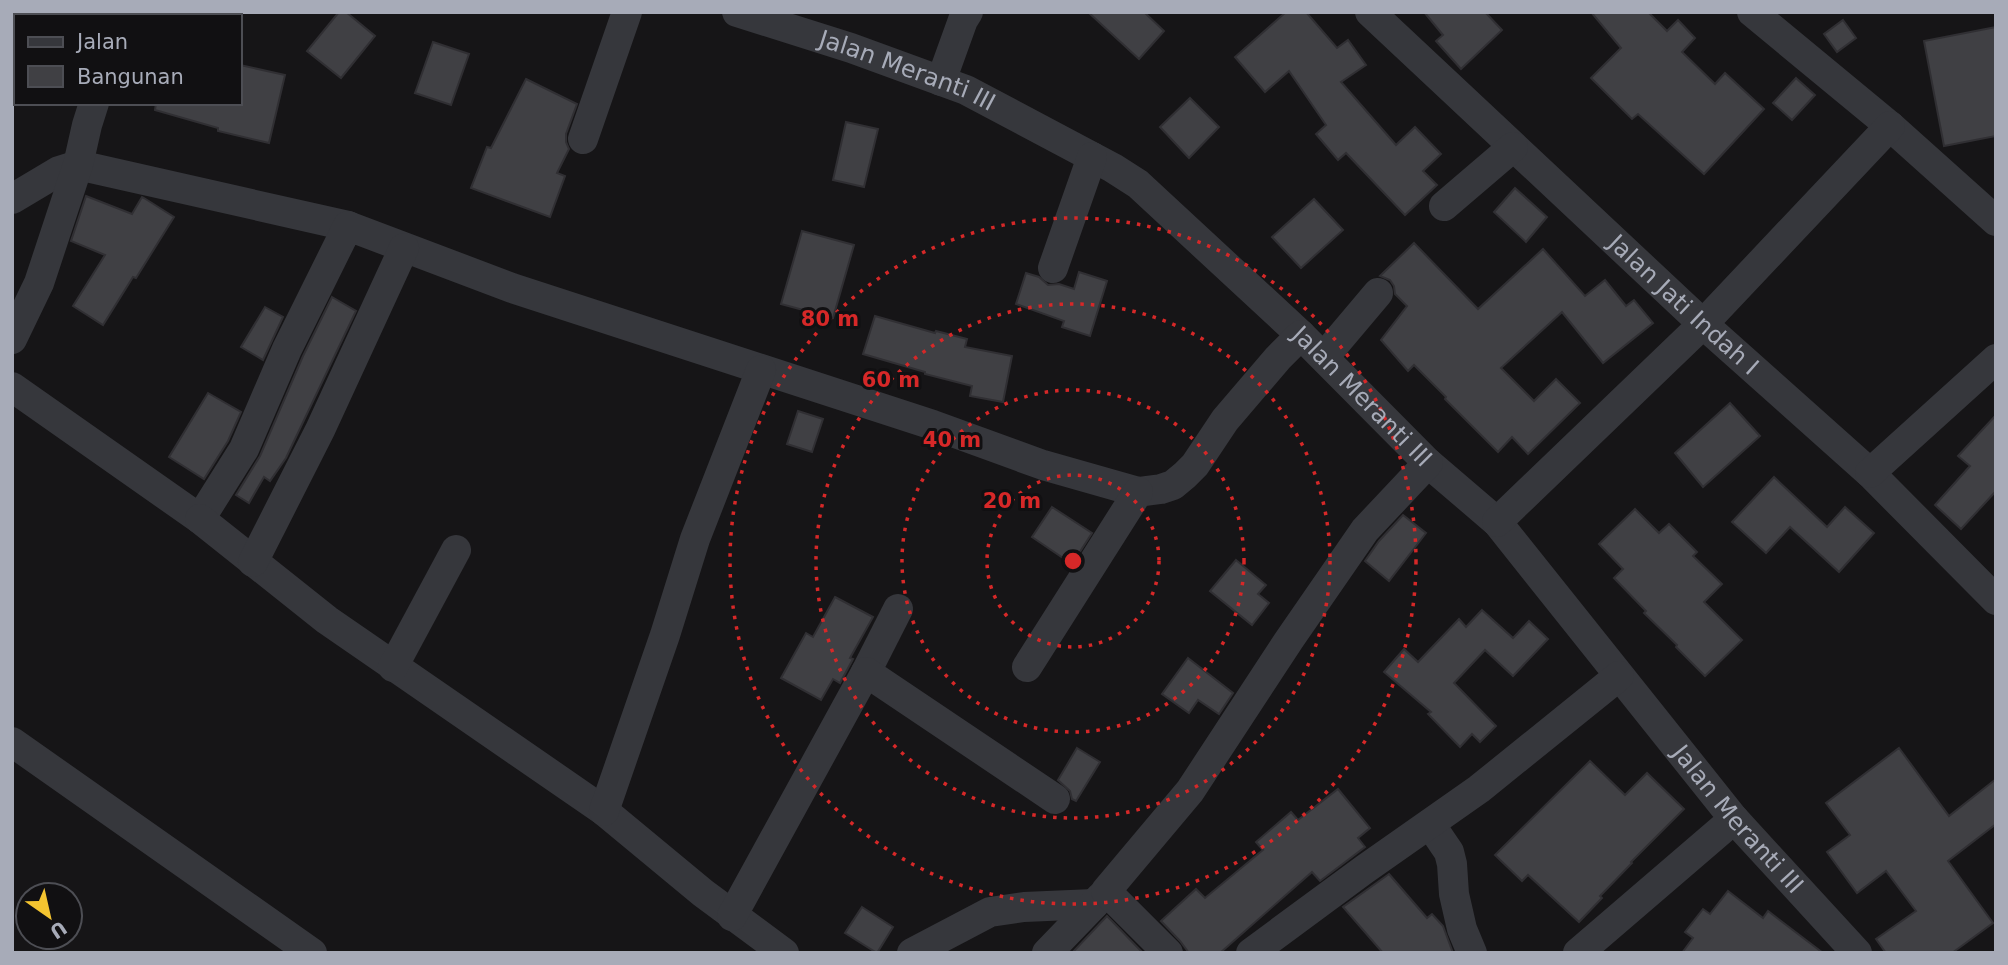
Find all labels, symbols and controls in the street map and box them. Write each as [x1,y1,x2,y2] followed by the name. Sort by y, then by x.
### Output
[14,14,242,105] legend
[814,24,1000,117] street label: Jalan Meranti III
[75,30,128,54] text: Jalan
[77,65,184,89] text: Bangunan
[1601,227,1764,381] street label: Jalan Jati Indah I
[801,307,859,331] text: 80 m
[1285,319,1438,473] street label: Jalan Meranti III
[862,368,920,392] text: 60 m
[923,428,981,452] text: 40 m
[983,489,1041,513] text: 20 m
[1061,549,1085,573] centre of rings
[1665,738,1809,899] street label: Jalan Meranti III
[14,881,84,951] north arrow
[46,917,71,944] text: U

